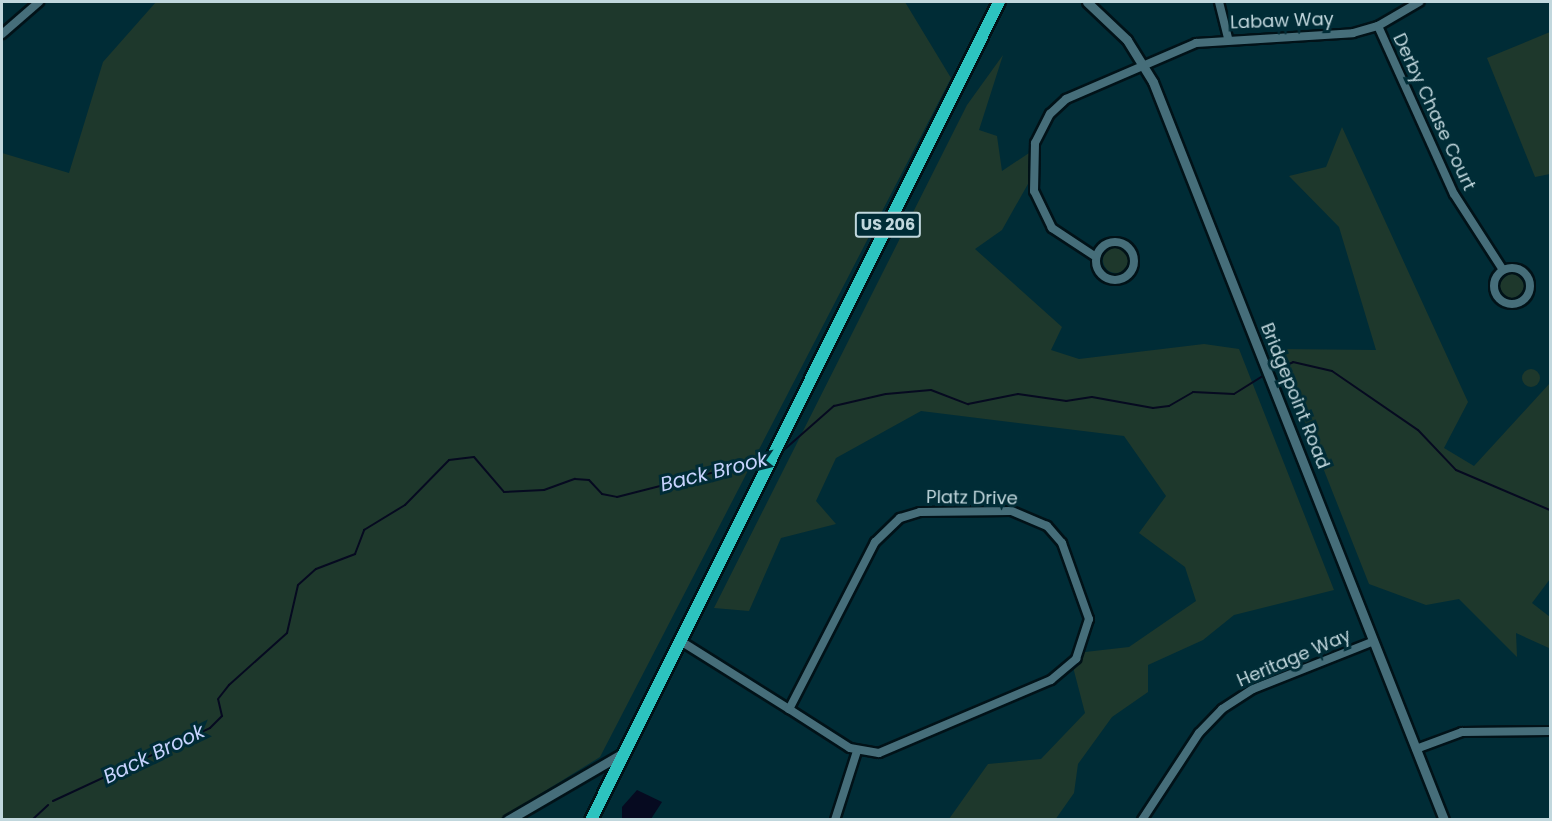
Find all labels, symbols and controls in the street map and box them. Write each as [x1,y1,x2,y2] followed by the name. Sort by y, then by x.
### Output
[1230,8,1334,34] street label: Labaw Way
[1388,30,1480,194] street label: Derby Chase Court
[854,212,922,238] road number: US 206
[1256,320,1334,472] street label: Bridgepoint Road
[658,447,770,497] water label: Back Brook
[926,486,1018,510] street label: Platz Drive
[1234,624,1354,692] street label: Heritage Way
[99,719,209,789] water label: Back Brook

